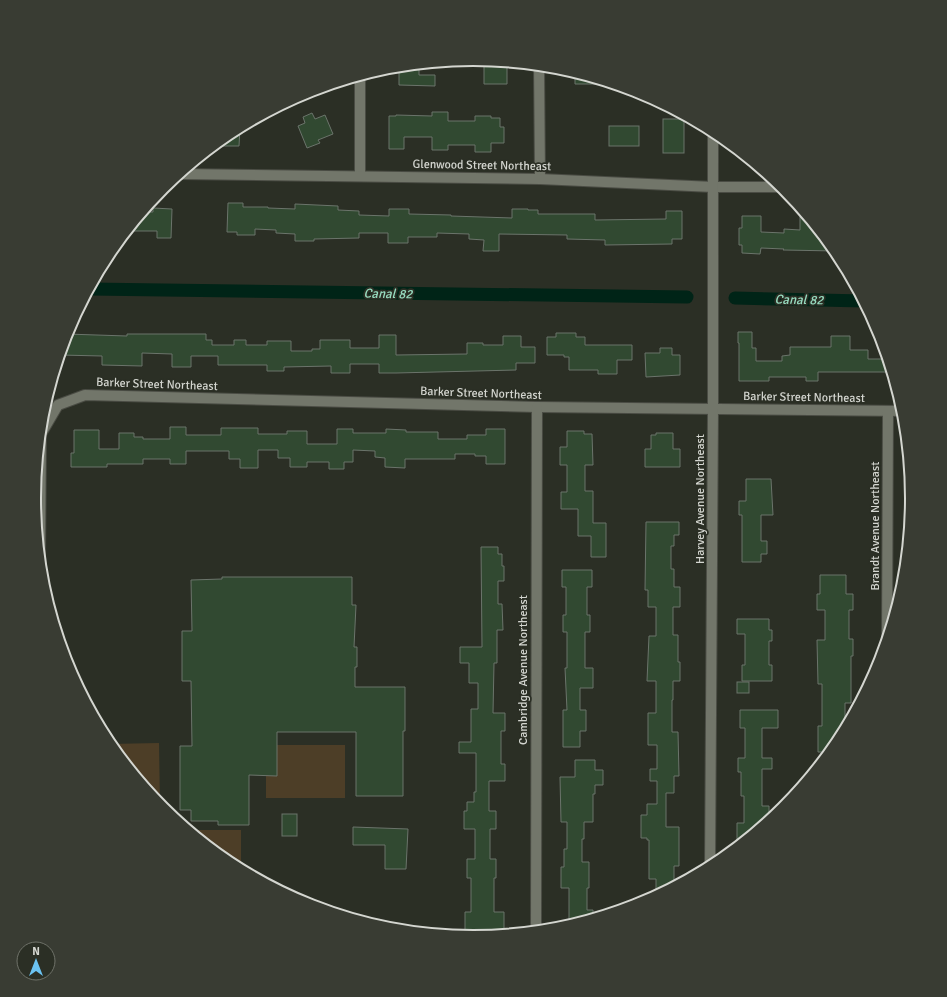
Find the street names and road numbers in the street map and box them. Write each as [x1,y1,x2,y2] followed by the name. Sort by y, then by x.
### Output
[413,157,551,174] street label: Glenwood Street Northeast
[96,375,218,394] street label: Barker Street Northeast
[420,384,542,403] street label: Barker Street Northeast
[743,389,865,406] street label: Barker Street Northeast
[693,434,708,564] street label: Harvey Avenue Northeast
[868,462,883,590] street label: Brandt Avenue Northeast
[516,595,531,745] street label: Cambridge Avenue Northeast

